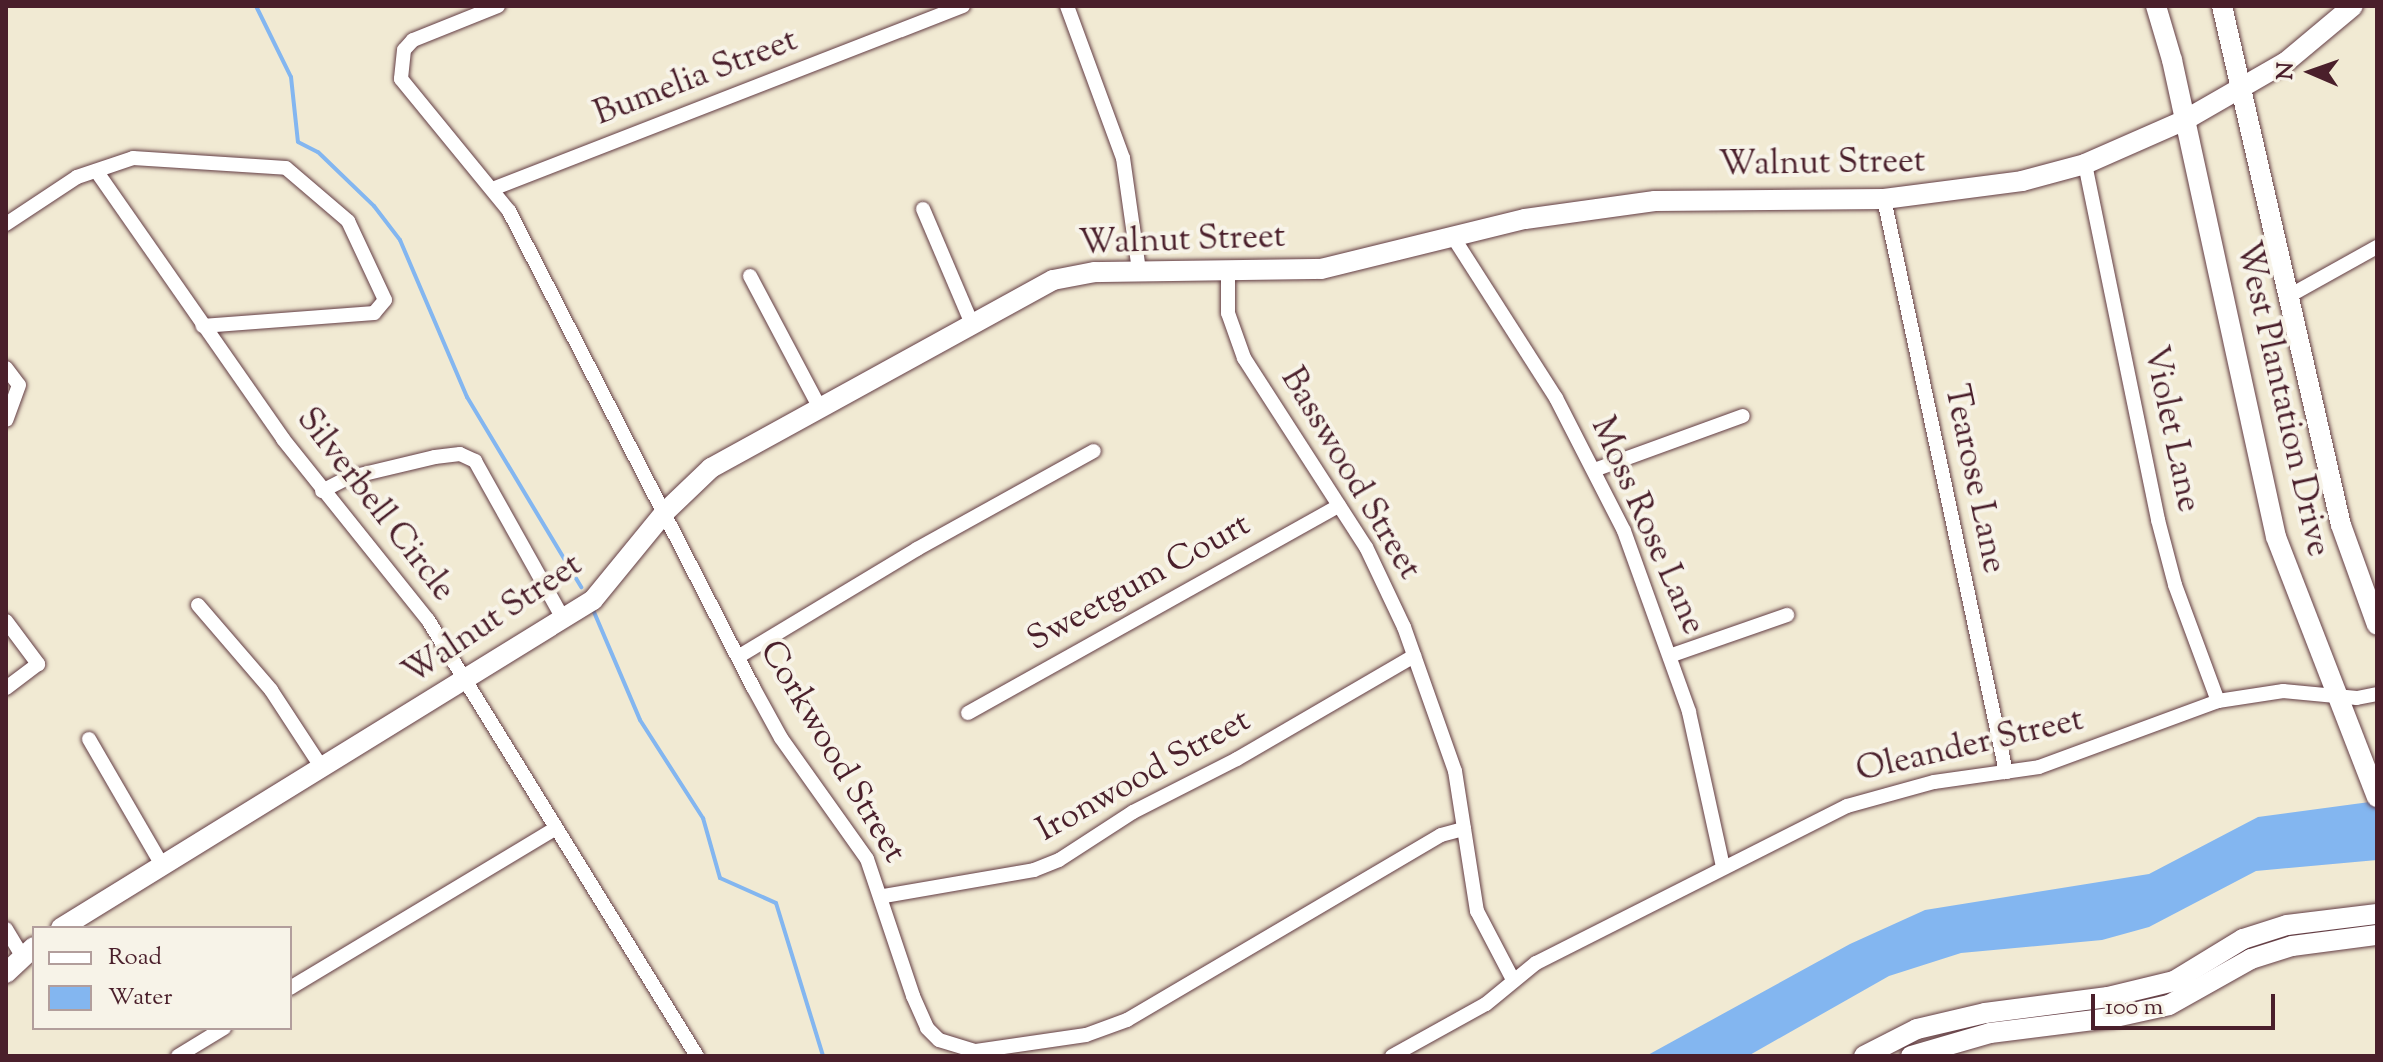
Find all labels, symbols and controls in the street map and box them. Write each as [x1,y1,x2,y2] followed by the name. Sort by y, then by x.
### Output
[589,21,803,135] street label: Bumelia Street
[2271,32,2351,112] north arrow
[2271,62,2303,80] text: N
[1718,142,1926,186] street label: Walnut Street
[1078,217,1286,265] street label: Walnut Street
[2226,237,2338,561] street label: West Plantation Drive
[2133,342,2209,516] street label: Violet Lane
[1271,361,1429,587] street label: Basswood Street
[1934,381,2014,577] street label: Tearose Lane
[287,400,463,610] street label: Silverbell Circle
[1581,411,1713,641] street label: Moss Rose Lane
[1020,505,1258,661] street label: Sweetgum Court
[396,545,590,695] street label: Walnut Street
[750,634,914,870] street label: Corkwood Street
[1852,700,2088,792] street label: Oleander Street
[1030,701,1258,851] street label: Ironwood Street
[32,926,292,1030] legend
[108,941,162,975] text: Road
[2095,978,2279,1028] scale bar
[108,981,172,1015] text: Water
[2105,991,2163,1025] text: 100 m

